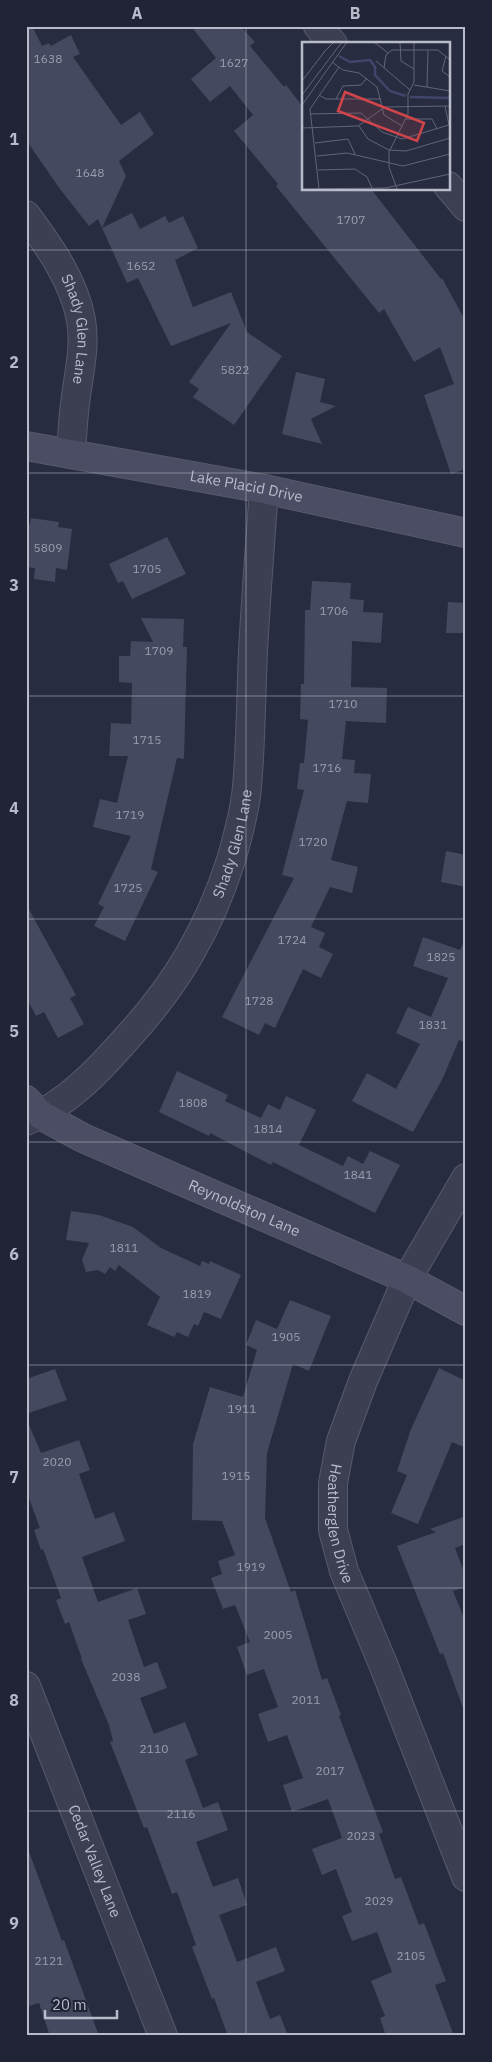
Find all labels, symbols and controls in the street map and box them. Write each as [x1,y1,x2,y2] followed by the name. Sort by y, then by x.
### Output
[132,3,143,23] text: A
[350,3,361,23] text: B
[302,42,450,190] inset map
[34,51,62,66] house number: 1638
[220,55,248,70] house number: 1627
[9,129,19,149] text: 1
[76,165,104,180] house number: 1648
[337,212,365,227] house number: 1707
[127,258,155,273] house number: 1652
[57,271,93,386] street label: Shady Glen Lane
[9,352,19,372] text: 2
[221,362,249,377] house number: 5822
[188,466,305,506] street label: Lake Placid Drive
[34,540,62,555] house number: 5809
[133,561,161,576] house number: 1705
[9,575,19,595] text: 3
[320,603,348,618] house number: 1706
[145,643,173,658] house number: 1709
[329,696,357,711] house number: 1710
[133,732,161,747] house number: 1715
[313,760,341,775] house number: 1716
[208,788,256,901] street label: Shady Glen Lane
[9,798,19,818] text: 4
[116,807,144,822] house number: 1719
[299,834,327,849] house number: 1720
[114,880,142,895] house number: 1725
[278,932,306,947] house number: 1724
[427,949,455,964] house number: 1825
[245,993,273,1008] house number: 1728
[419,1017,447,1032] house number: 1831
[9,1021,19,1041] text: 5
[179,1095,207,1110] house number: 1808
[254,1121,282,1136] house number: 1814
[344,1167,372,1182] house number: 1841
[186,1175,303,1240] street label: Reynoldston Lane
[110,1240,138,1255] house number: 1811
[9,1244,19,1264] text: 6
[183,1286,211,1301] house number: 1819
[272,1329,300,1344] house number: 1905
[228,1401,256,1416] house number: 1911
[43,1454,71,1469] house number: 2020
[324,1462,358,1586] street label: Heatherglen Drive
[9,1467,19,1487] text: 7
[222,1468,250,1483] house number: 1915
[237,1559,265,1574] house number: 1919
[264,1627,292,1642] house number: 2005
[112,1669,140,1684] house number: 2038
[9,1690,19,1710] text: 8
[292,1692,320,1707] house number: 2011
[140,1741,168,1756] house number: 2110
[316,1763,344,1778] house number: 2017
[64,1802,126,1920] street label: Cedar Valley Lane
[167,1806,195,1821] house number: 2116
[347,1828,375,1843] house number: 2023
[365,1893,393,1908] house number: 2029
[9,1913,19,1933] text: 9
[397,1948,425,1963] house number: 2105
[35,1953,63,1968] house number: 2121
[45,1987,118,2019] scale bar
[52,1995,87,2014] text: 20 m

